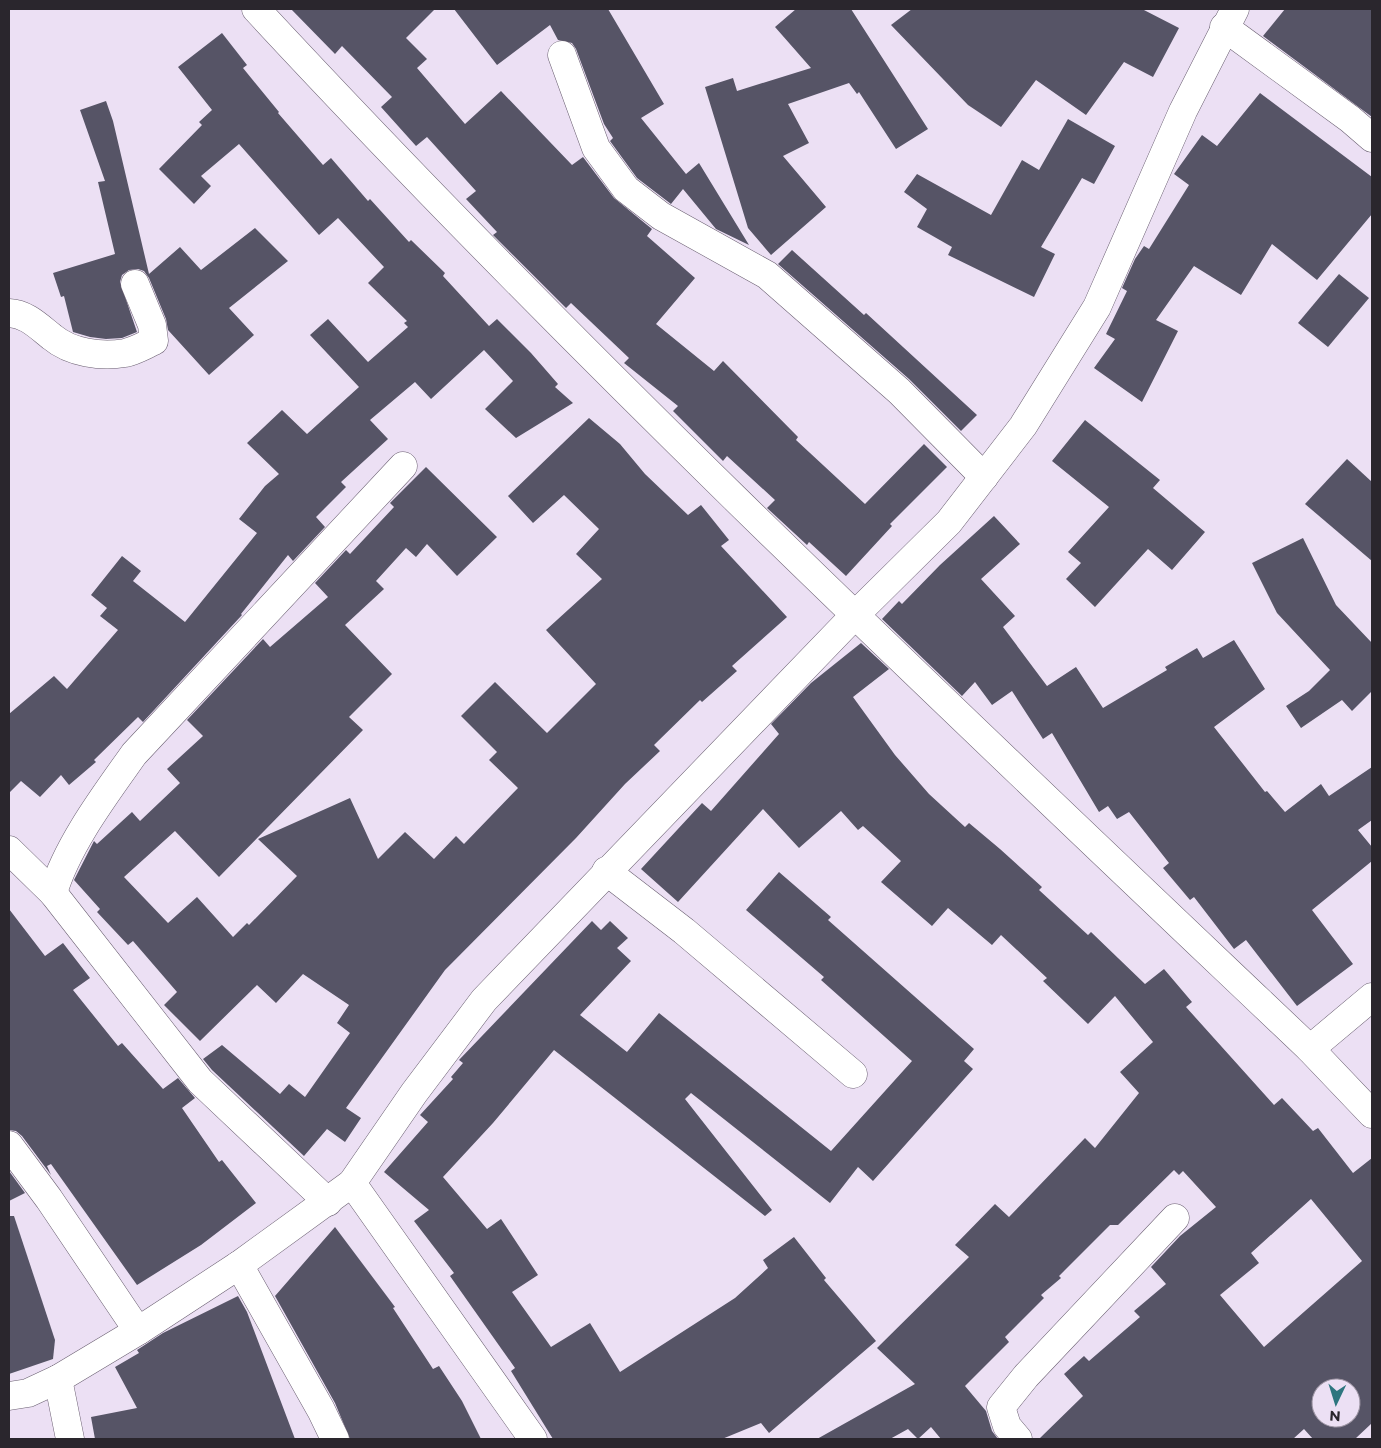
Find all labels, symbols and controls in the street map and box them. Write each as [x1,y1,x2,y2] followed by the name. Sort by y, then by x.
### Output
[1311,1378,1361,1428] north arrow
[1329,1407,1341,1425] text: N

